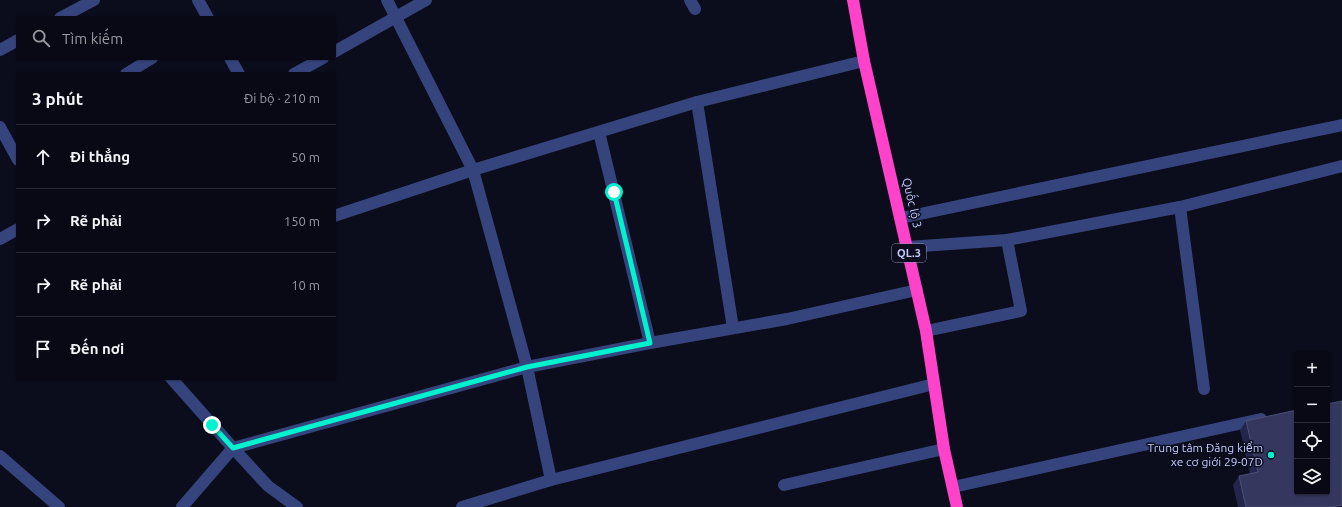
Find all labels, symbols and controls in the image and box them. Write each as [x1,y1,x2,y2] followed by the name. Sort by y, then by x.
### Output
[16,16,336,60] search box
[30,27,52,49] icon: search
[62,30,123,47] text: Tìm kiếm
[32,89,83,108] text: 3 phút
[244,91,320,105] text: Đi bộ · 210 m
[32,146,54,168] icon: ahead
[70,148,130,165] text: Đi thẳng
[291,150,320,164] text: 50 m
[899,176,926,230] street label: Quốc lộ 3
[605,183,623,201] route start
[32,210,54,232] icon: right
[70,212,122,229] text: Rẽ phải
[284,214,320,228] text: 150 m
[892,244,926,262] road number: QL.3
[32,274,54,296] icon: right
[70,276,122,293] text: Rẽ phải
[291,278,320,292] text: 10 m
[32,338,54,360] icon: arrive
[70,340,124,357] text: Đến nơi
[1294,351,1330,495] map controls
[1294,351,1330,387] button: +
[1294,387,1330,423] button: −
[203,416,221,434] route end
[1294,423,1330,459] button: locate
[1148,441,1263,468] place label: Trung tâm Đăng kiểm xe cơ giới 29-07D
[1266,450,1276,460] marker: Trung tâm Đăng kiểm xe cơ giới 29-07D
[1294,459,1330,495] button: layers

